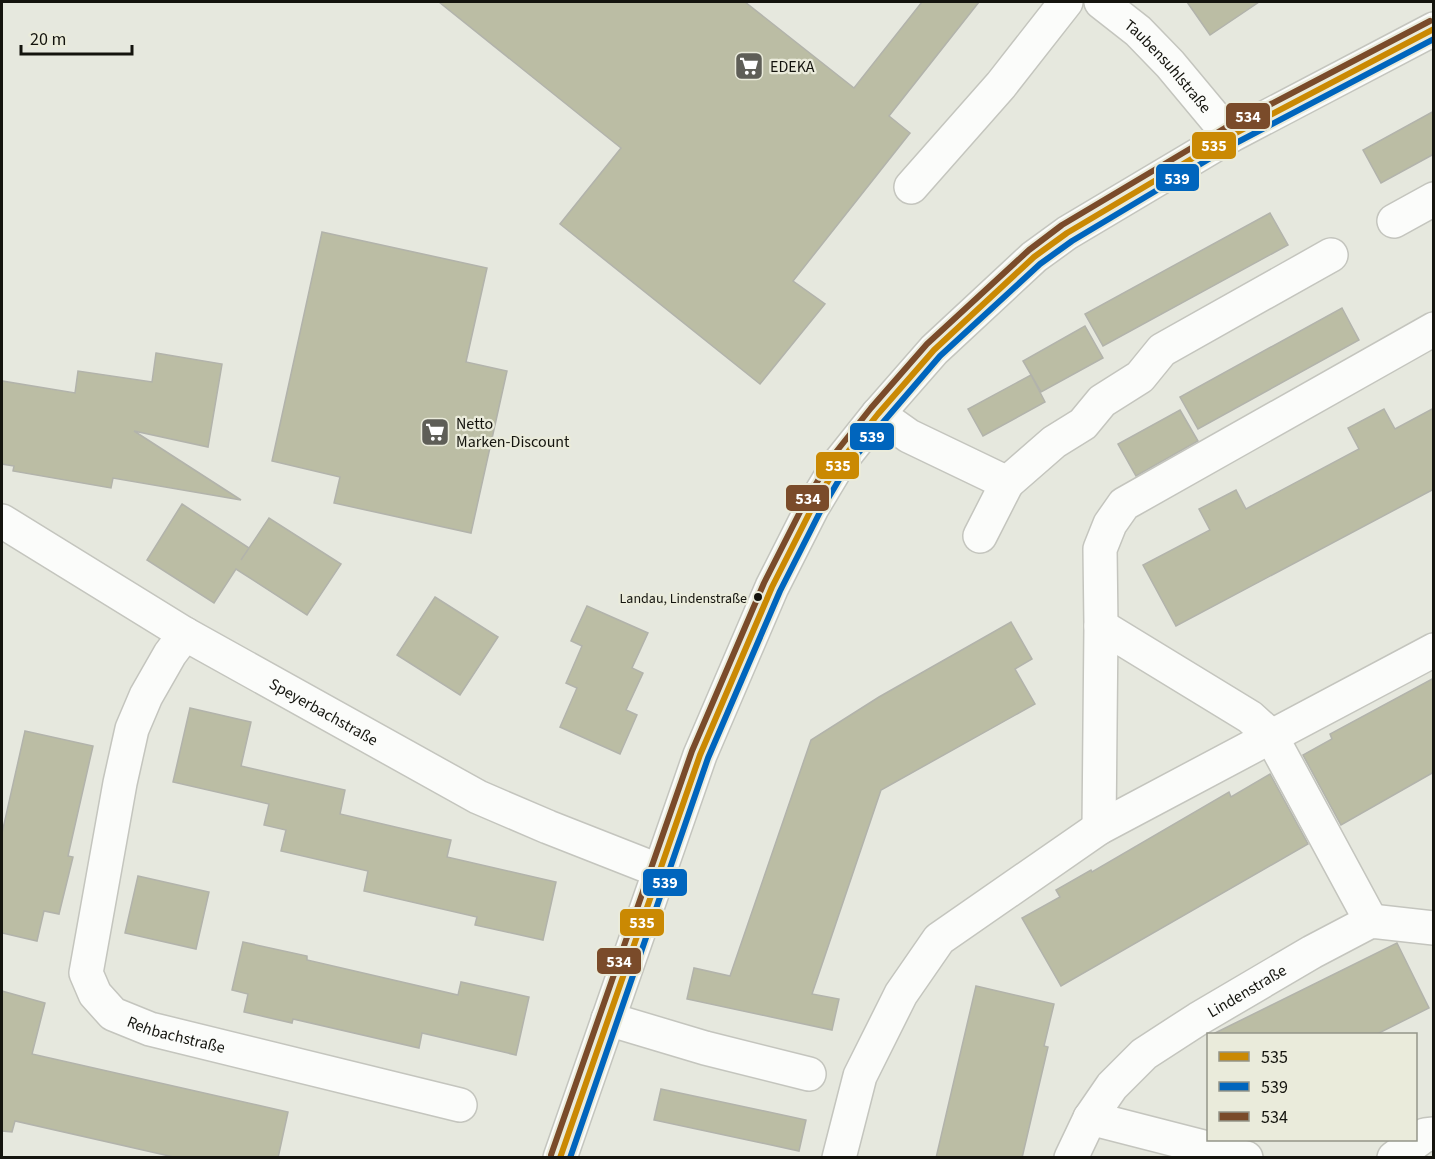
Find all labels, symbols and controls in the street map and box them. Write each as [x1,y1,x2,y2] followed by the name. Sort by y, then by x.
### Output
[1119,14,1216,118] street label: Taubensuhlstraße
[21,18,132,56] scale bar
[30,27,66,52] text: 20 m
[733,50,765,82] supermarket icon: EDEKA
[770,56,815,78] place label: EDEKA
[1225,102,1271,130] line badge: 534
[1235,106,1261,128] text: 534
[1191,131,1237,160] line badge: 535
[1201,135,1227,157] text: 535
[1155,163,1200,192] line badge: 539
[1164,168,1190,190] text: 539
[456,413,570,453] place label: Netto Marken-Discount
[419,416,451,448] supermarket icon: Netto Marken-Discount
[849,422,895,451] line badge: 539
[859,426,885,448] text: 539
[815,451,860,480] line badge: 535
[825,455,851,477] text: 535
[785,484,830,512] line badge: 534
[795,488,821,510] text: 534
[620,589,747,609] place label: Landau, Lindenstraße
[752,591,764,603] marker: Landau, Lindenstraße
[265,673,382,751] street label: Speyerbachstraße
[642,868,688,897] line badge: 539
[652,872,678,894] text: 539
[619,908,665,937] line badge: 535
[629,912,655,934] text: 535
[596,947,642,975] line badge: 534
[606,951,632,973] text: 534
[1203,959,1291,1023] street label: Lindenstraße
[124,1011,227,1059] street label: Rehbachstraße
[1207,1033,1417,1141] legend
[1261,1045,1288,1070] text: 535
[1261,1075,1288,1100] text: 539
[1261,1105,1288,1130] text: 534

